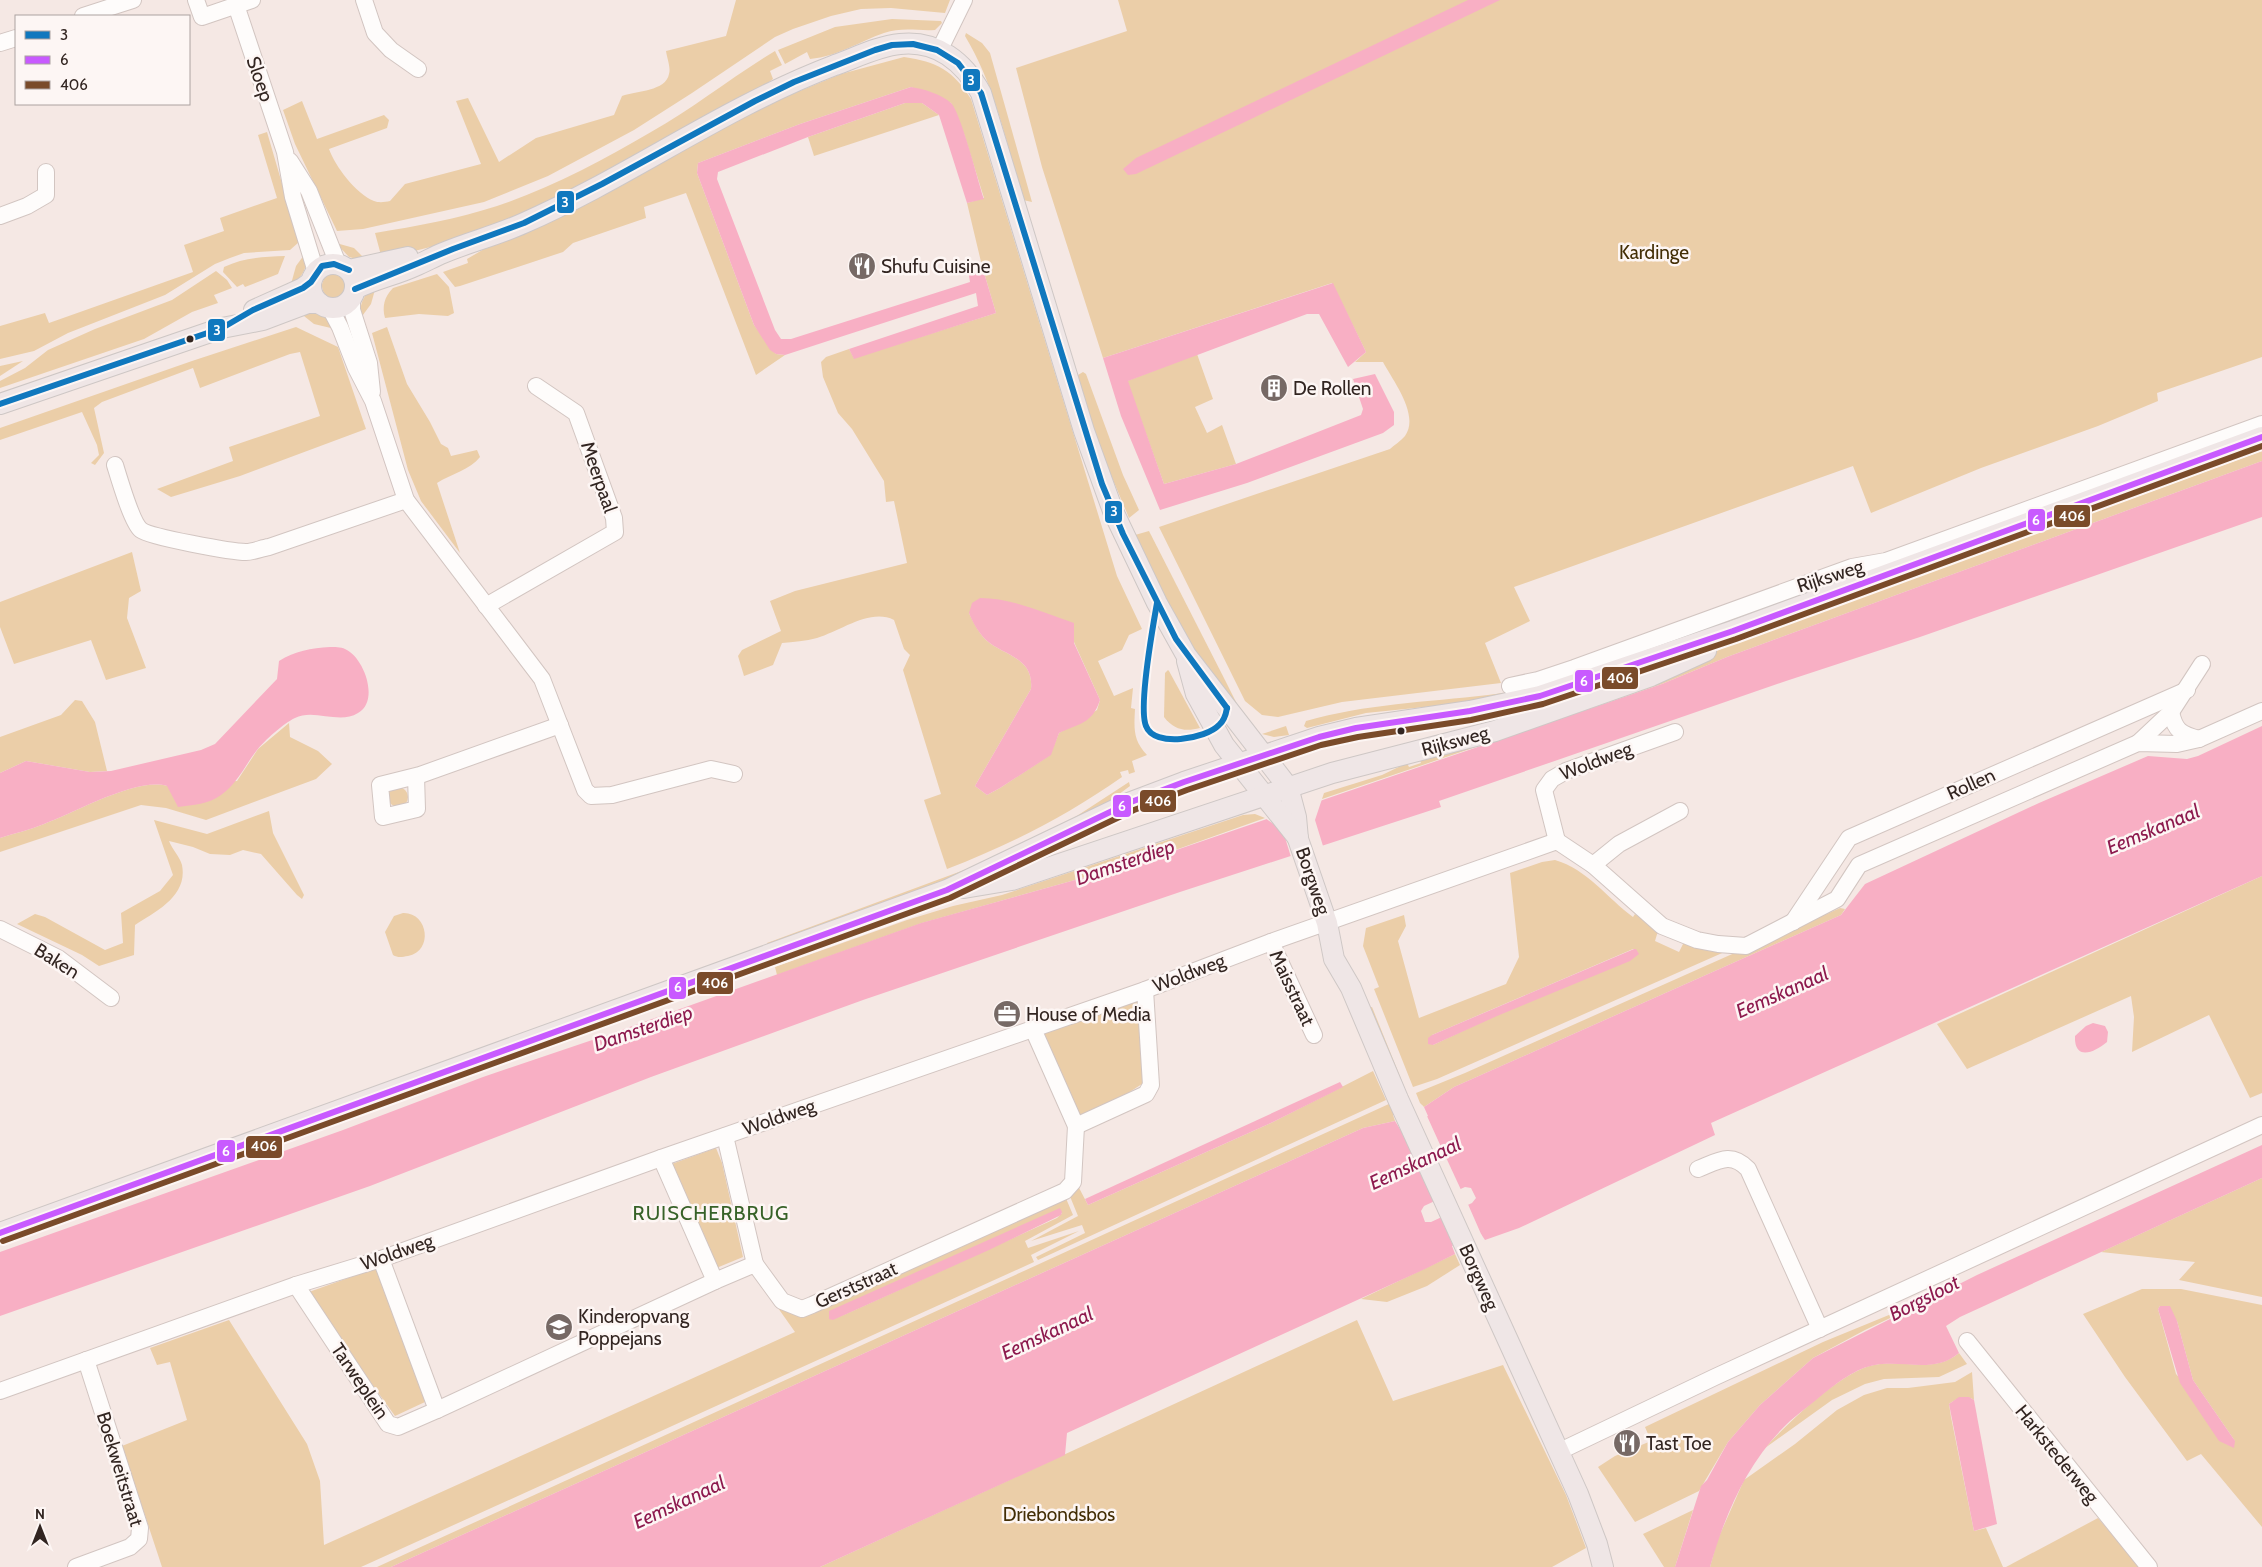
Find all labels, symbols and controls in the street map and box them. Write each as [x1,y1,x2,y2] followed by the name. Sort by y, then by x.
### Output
[15,15,190,105] legend
[60,26,68,44] text: 3
[60,51,69,69] text: 6
[242,53,278,105] street label: Sloep
[962,68,981,92] line badge: 3
[967,71,975,89] text: 3
[60,76,88,94] text: 406
[556,190,575,214] line badge: 3
[561,193,569,211] text: 3
[1619,241,1689,264] park label: Kardinge
[847,251,877,281] restaurant icon: Shufu Cuisine
[881,255,991,278] place label: Shufu Cuisine
[207,318,226,342] line badge: 3
[213,321,221,339] text: 3
[185,334,195,344] unlabelled marker
[1259,373,1289,403] building icon: De Rollen
[1293,377,1371,400] place label: De Rollen
[576,438,622,516] street label: Meerpaal
[1104,500,1123,524] line badge: 3
[1110,502,1118,520] text: 3
[2053,504,2091,528] line badge: 406
[2059,507,2085,525] text: 406
[2027,508,2046,532] line badge: 6
[2032,511,2040,529] text: 6
[1794,554,1867,598] street label: Rijksweg
[1601,666,1639,690] line badge: 406
[1574,669,1594,693] line badge: 6
[1607,669,1633,687] text: 406
[1580,672,1588,690] text: 6
[1419,721,1492,761] street label: Rijksweg
[1396,726,1406,736] unlabelled marker
[1557,737,1636,785] street label: Woldweg
[1943,763,1999,805] street label: Rollen
[1139,789,1177,813] line badge: 406
[1145,792,1171,810] text: 406
[1112,794,1132,818] line badge: 6
[1118,797,1126,815] text: 6
[2103,799,2203,859] water label: Eemskanaal
[1072,834,1178,890] water label: Damsterdiep
[1291,844,1335,918] street label: Borgweg
[30,938,84,984] street label: Baken
[1264,946,1320,1030] street label: Maisstraat
[1150,949,1229,997] street label: Woldweg
[1732,961,1832,1023] water label: Eemskanaal
[696,971,734,995] line badge: 406
[702,974,728,992] text: 406
[668,976,687,1000] line badge: 6
[674,978,682,996] text: 6
[992,999,1022,1029] office icon: House of Media
[590,1000,696,1056] water label: Damsterdiep
[1026,1003,1151,1026] place label: House of Media
[740,1094,819,1140] street label: Woldweg
[1365,1131,1465,1195] water label: Eemskanaal
[245,1135,283,1159] line badge: 406
[251,1137,277,1155] text: 406
[216,1139,236,1163] line badge: 6
[222,1142,230,1160] text: 6
[633,1201,789,1225] district label: RUISCHERBRUG
[358,1229,437,1275] street label: Woldweg
[1454,1240,1504,1314] street label: Borgweg
[811,1257,901,1313] street label: Gerststraat
[1885,1270,1964,1326] water label: Borgsloot
[997,1301,1097,1365] water label: Eemskanaal
[578,1305,690,1350] place label: Kinderopvang Poppejans
[544,1312,574,1342] school or university icon: Kinderopvang Poppejans
[326,1339,394,1423] street label: Tarweplein
[2010,1400,2104,1508] street label: Harkstederweg
[92,1409,148,1530] street label: Boekweitstraat
[1612,1428,1642,1458] restaurant icon: Tast Toe
[1646,1432,1712,1455] place label: Tast Toe
[629,1470,729,1534] water label: Eemskanaal
[15,1502,65,1552] north arrow
[1003,1503,1115,1526] park label: Driebondsbos
[35,1505,45,1523] text: N

